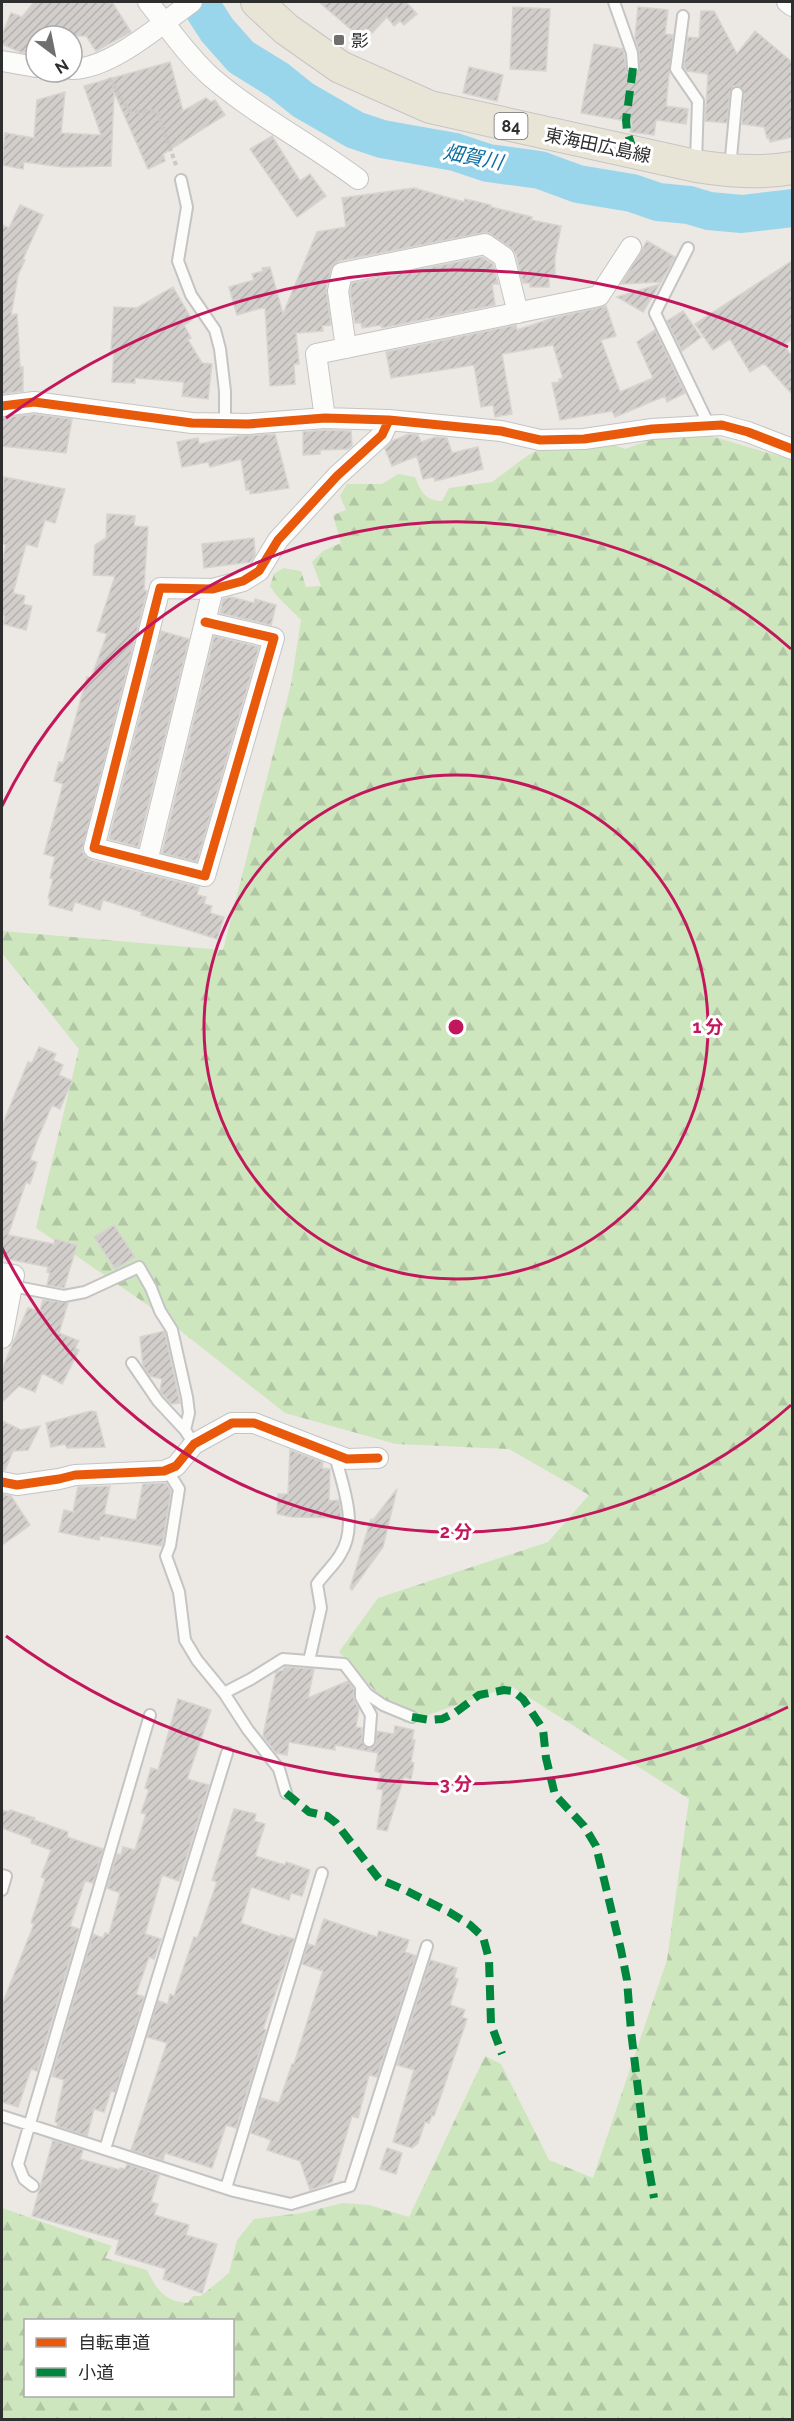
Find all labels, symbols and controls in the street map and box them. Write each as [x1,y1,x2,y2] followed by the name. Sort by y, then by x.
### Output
[24,24,84,84] north arrow
[351,30,369,51] place label: 影
[332,33,346,47] marker: 影
[51,55,72,78] text: N
[494,113,528,139] road number: 84
[543,124,653,166] street label: 東海田広島線
[441,139,507,175] water label: 畑賀川
[692,1016,724,1037] text: 1 分
[446,1017,466,1037] centre of rings
[440,1521,472,1542] text: 2 分
[440,1773,472,1794] text: 3 分
[24,2319,234,2397] legend
[78,2332,150,2353] text: 自転車道
[78,2362,114,2383] text: 小道

